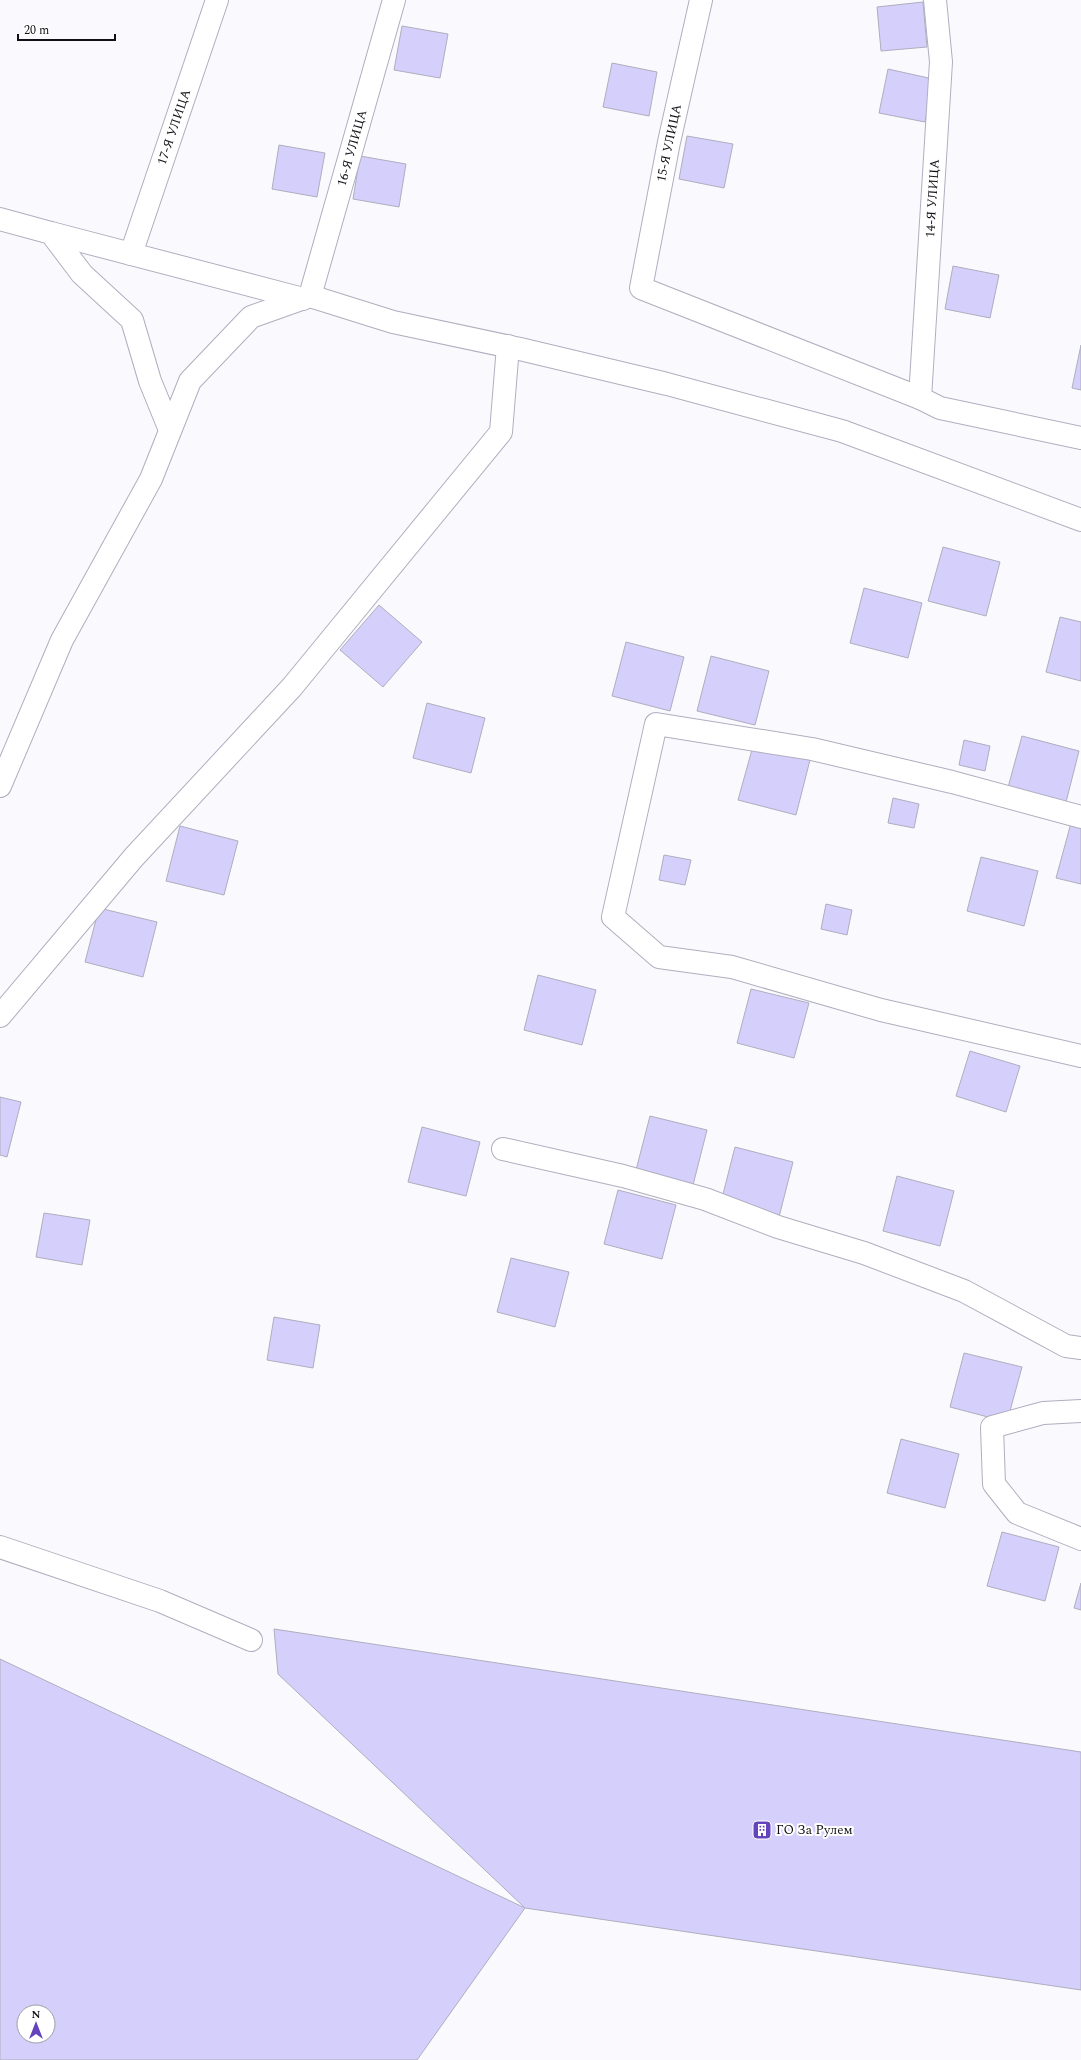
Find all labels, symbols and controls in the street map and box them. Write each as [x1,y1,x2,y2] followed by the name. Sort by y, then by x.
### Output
[18,16,115,42] scale bar
[24,21,49,40] text: 20 m
[152,86,196,168] street label: 17-Я УЛИЦА
[651,102,687,184] street label: 15-Я УЛИЦА
[332,107,372,189] street label: 16-Я УЛИЦА
[920,158,945,238] street label: 14-Я УЛИЦА
[751,1819,773,1841] building icon: ГО За Рулем
[776,1820,853,1840] place label: ГО За Рулем
[16,2004,56,2044] north arrow
[32,2006,41,2023] text: N

